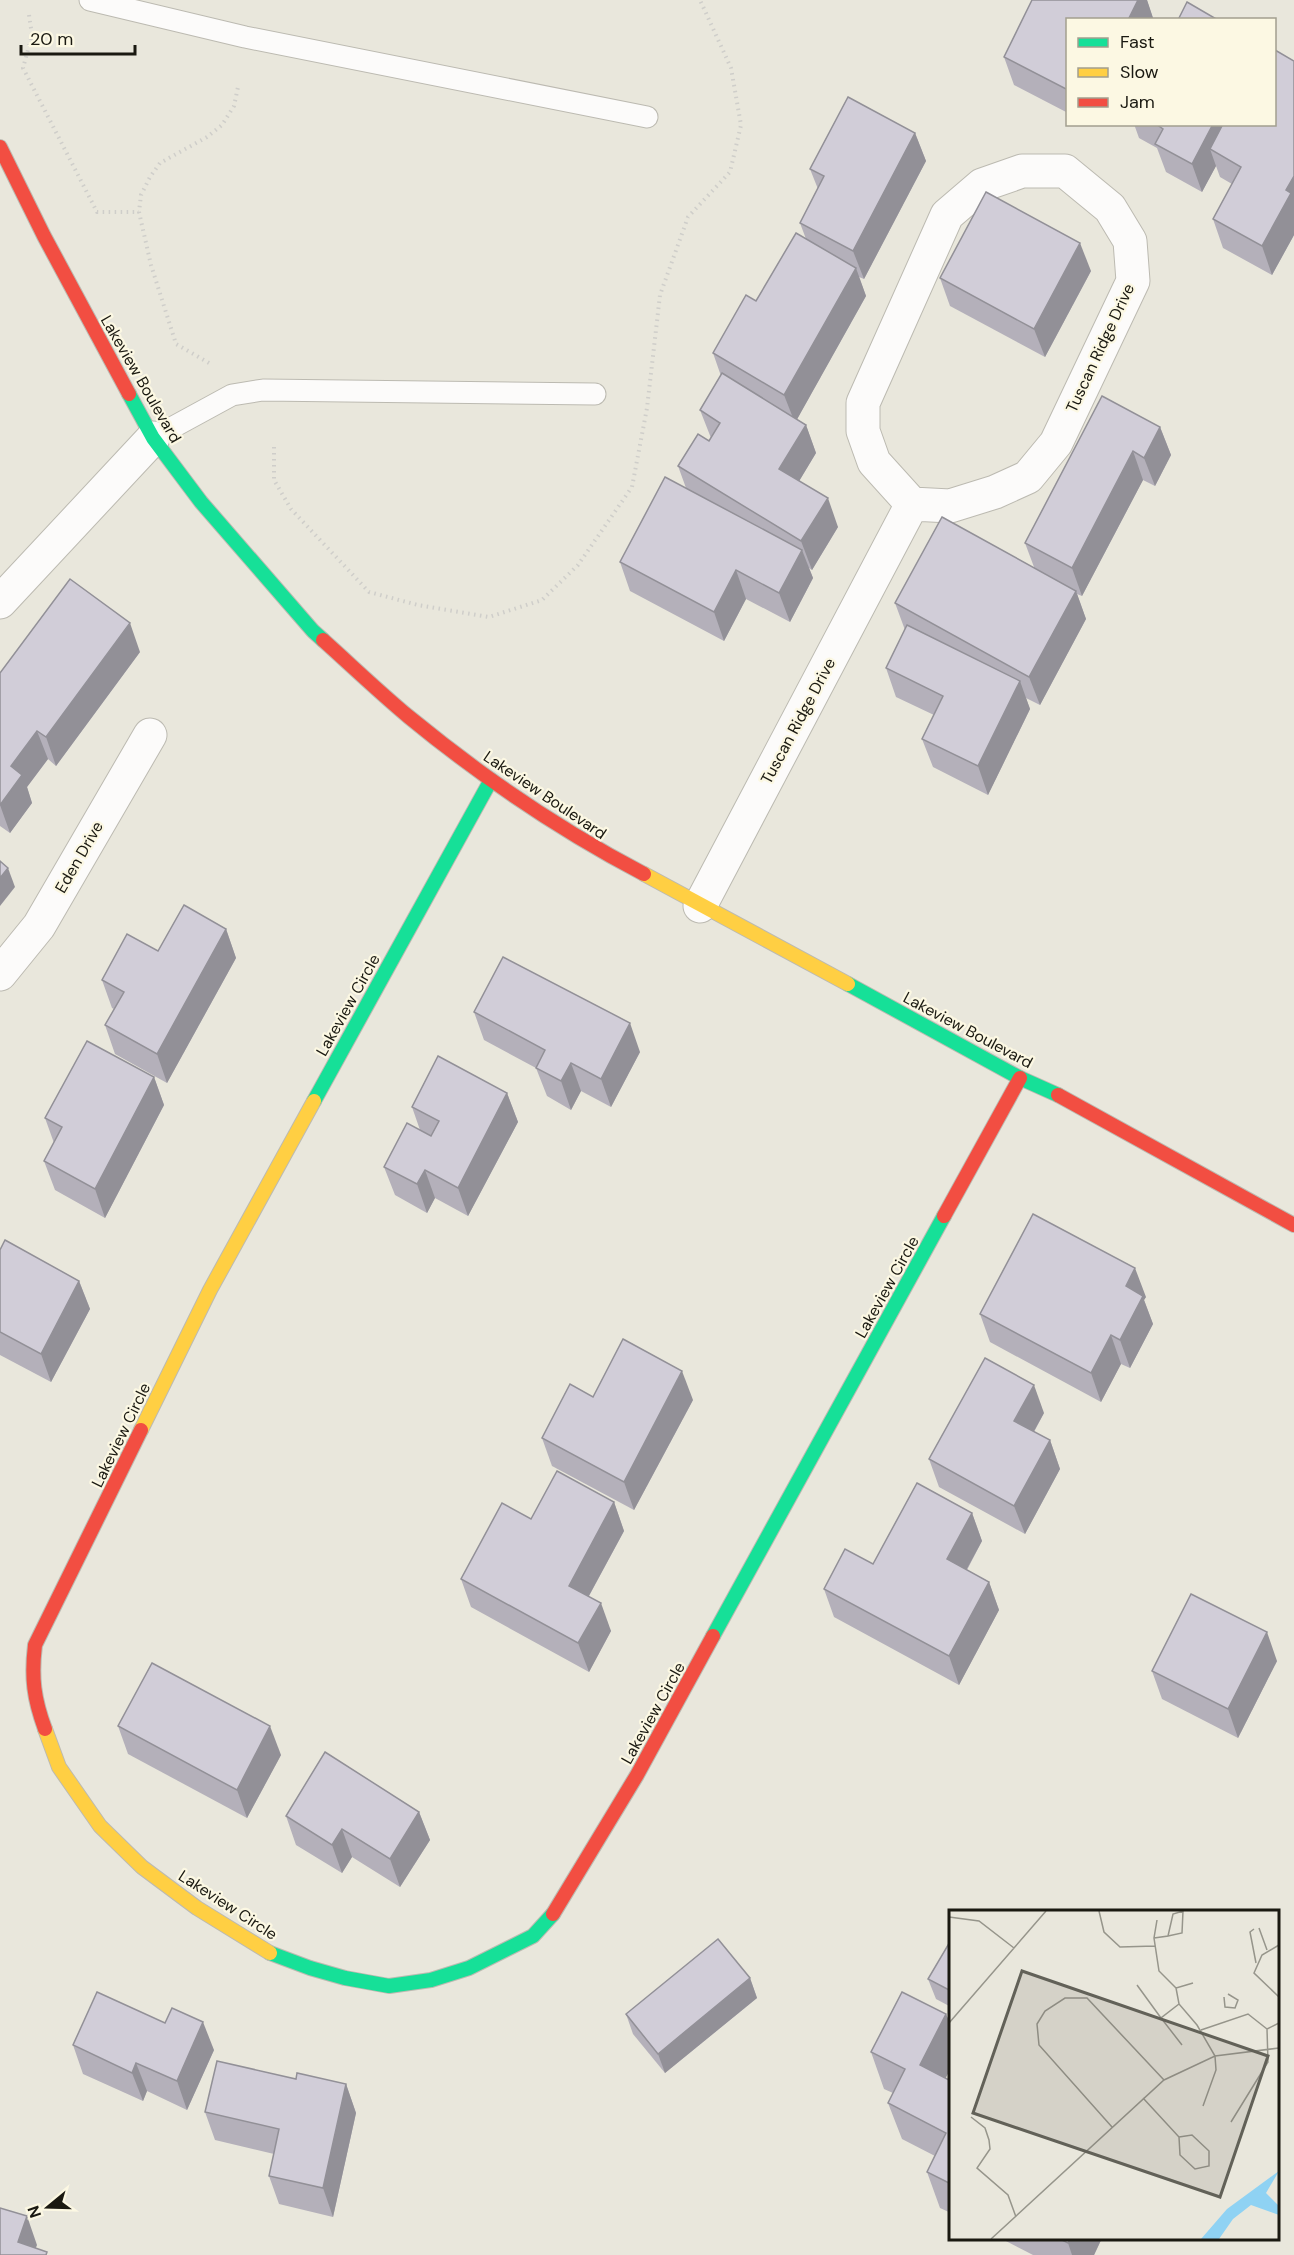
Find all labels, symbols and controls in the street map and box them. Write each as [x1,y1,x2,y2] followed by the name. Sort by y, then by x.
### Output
[21,18,135,56] scale bar
[1066,18,1276,126] legend
[30,27,73,51] text: 20 m
[1120,30,1155,54] text: Fast
[1120,60,1159,84] text: Slow
[1120,90,1155,114] text: Jam
[1061,280,1139,416] street label: Tuscan Ridge Drive
[96,311,186,447] street label: Lakeview Boulevard
[756,654,840,788] street label: Tuscan Ridge Drive
[479,746,611,844] street label: Lakeview Boulevard
[50,817,108,897] street label: Eden Drive
[311,950,385,1060] street label: Lakeview Circle
[900,987,1036,1073] street label: Lakeview Boulevard
[850,1232,924,1342] street label: Lakeview Circle
[87,1379,155,1491] street label: Lakeview Circle
[616,1658,690,1768] street label: Lakeview Circle
[175,1865,281,1945] street label: Lakeview Circle
[949,1910,1279,2240] inset map
[18,2177,78,2237] north arrow
[22,2203,46,2221] text: N

